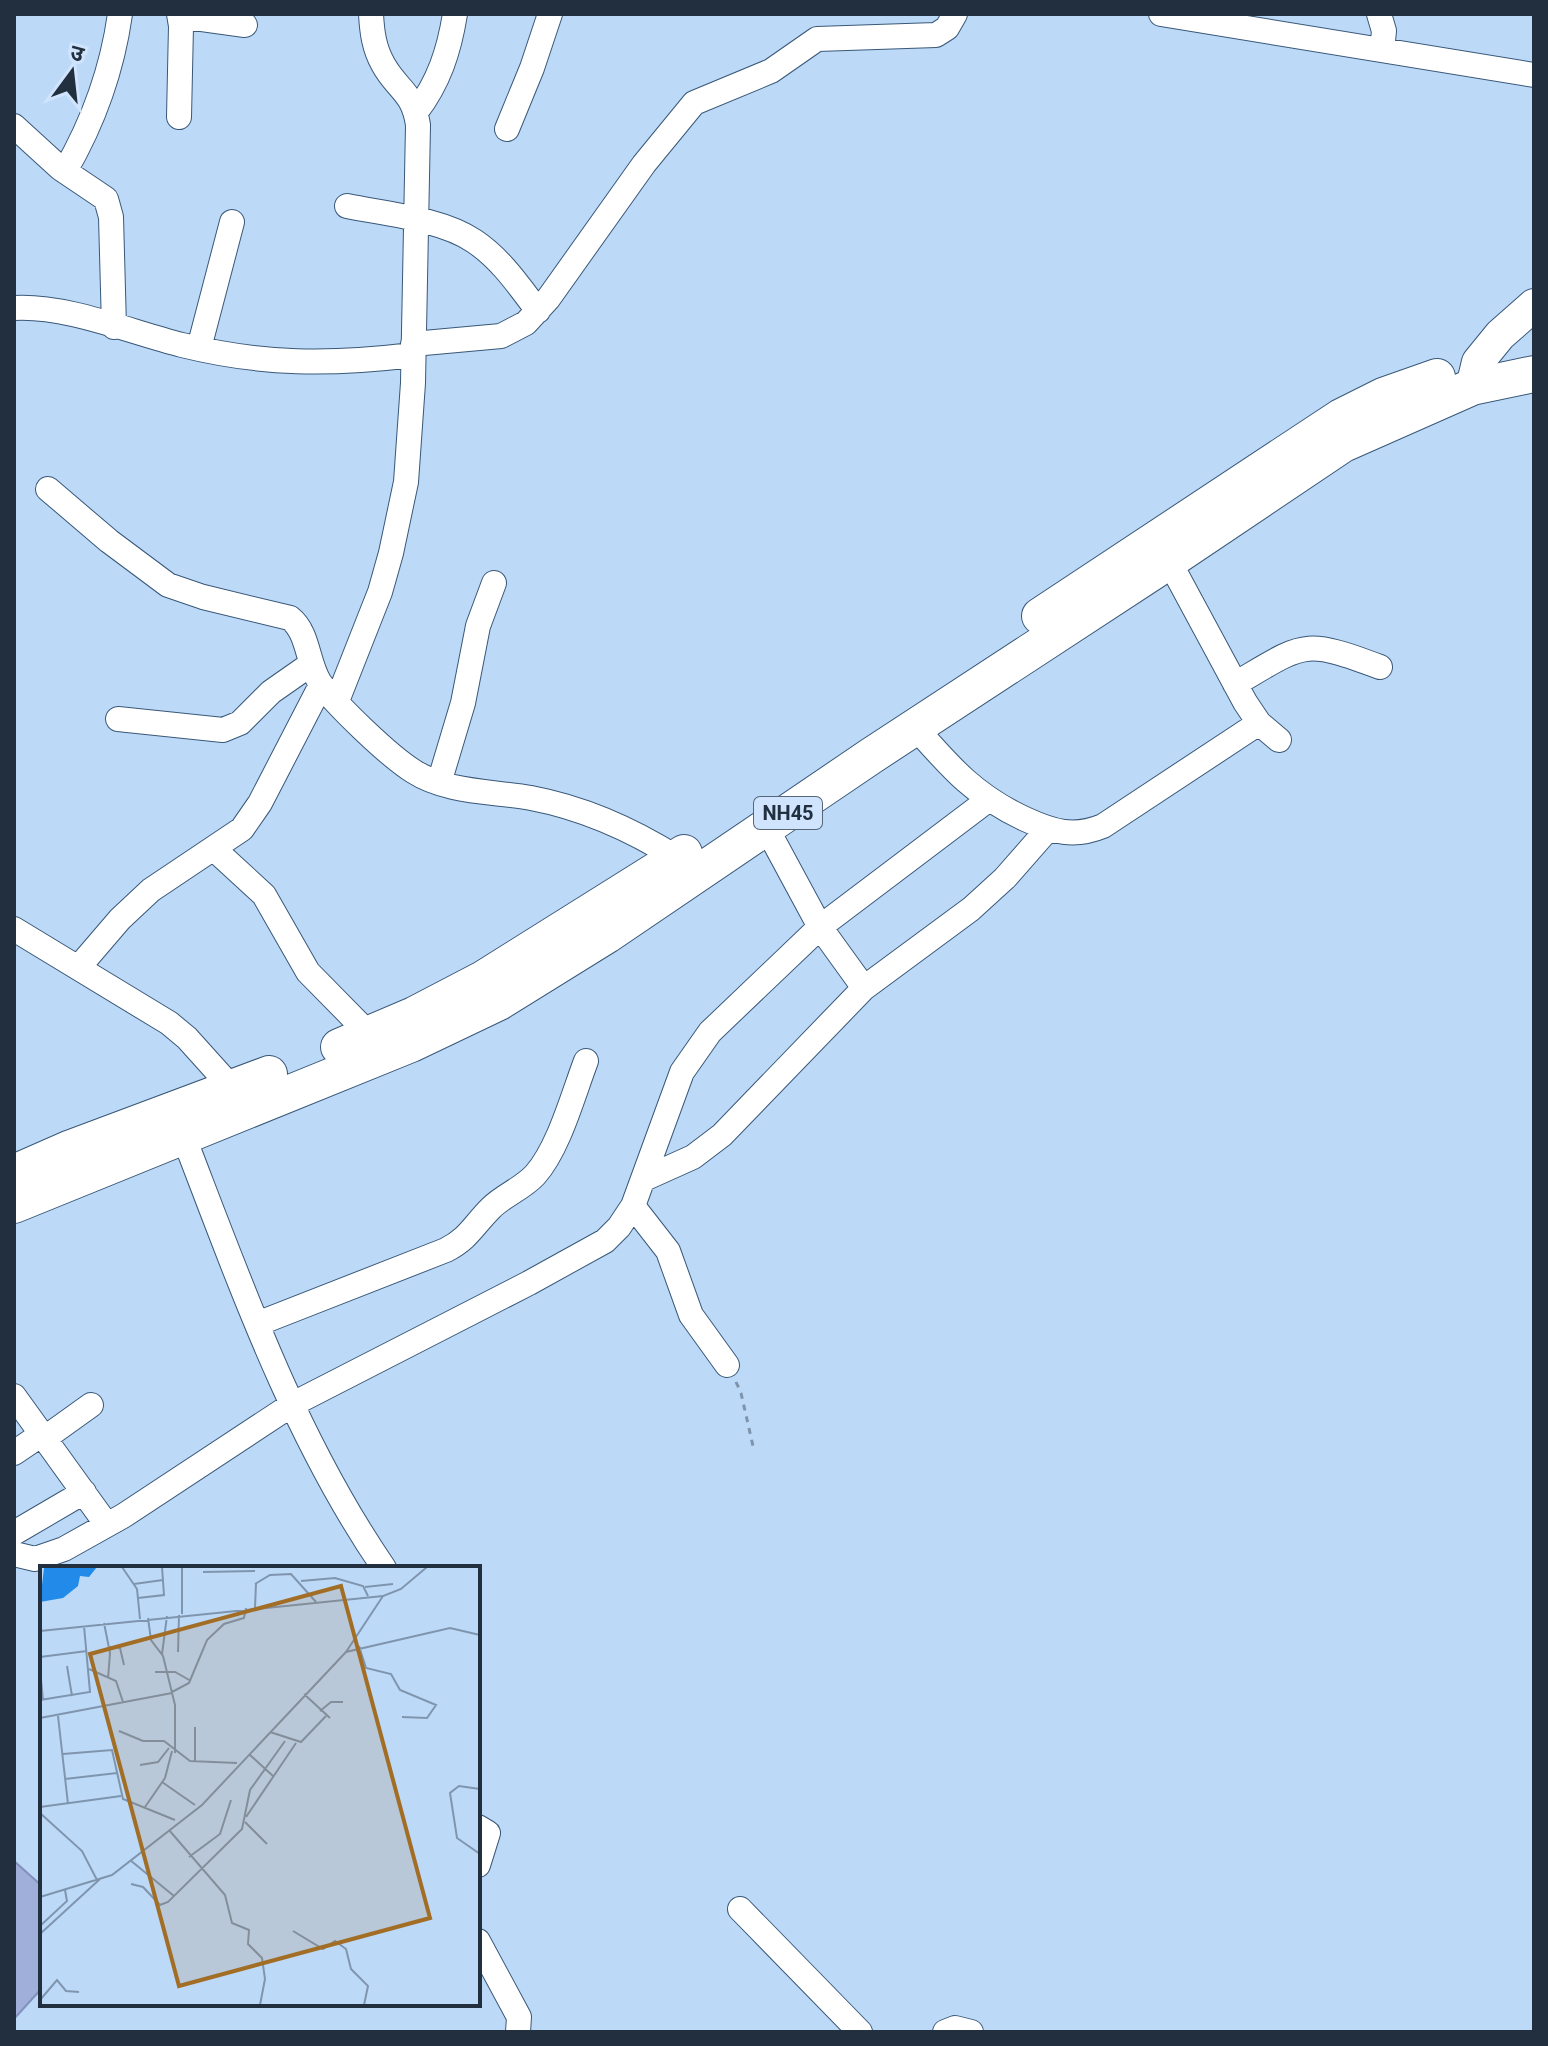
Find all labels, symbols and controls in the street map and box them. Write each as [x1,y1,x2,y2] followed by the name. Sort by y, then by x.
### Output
[32,32,112,112] north arrow
[68,39,88,67] text: उ
[754,797,822,829] road number: NH45
[40,1566,480,2006] inset map

